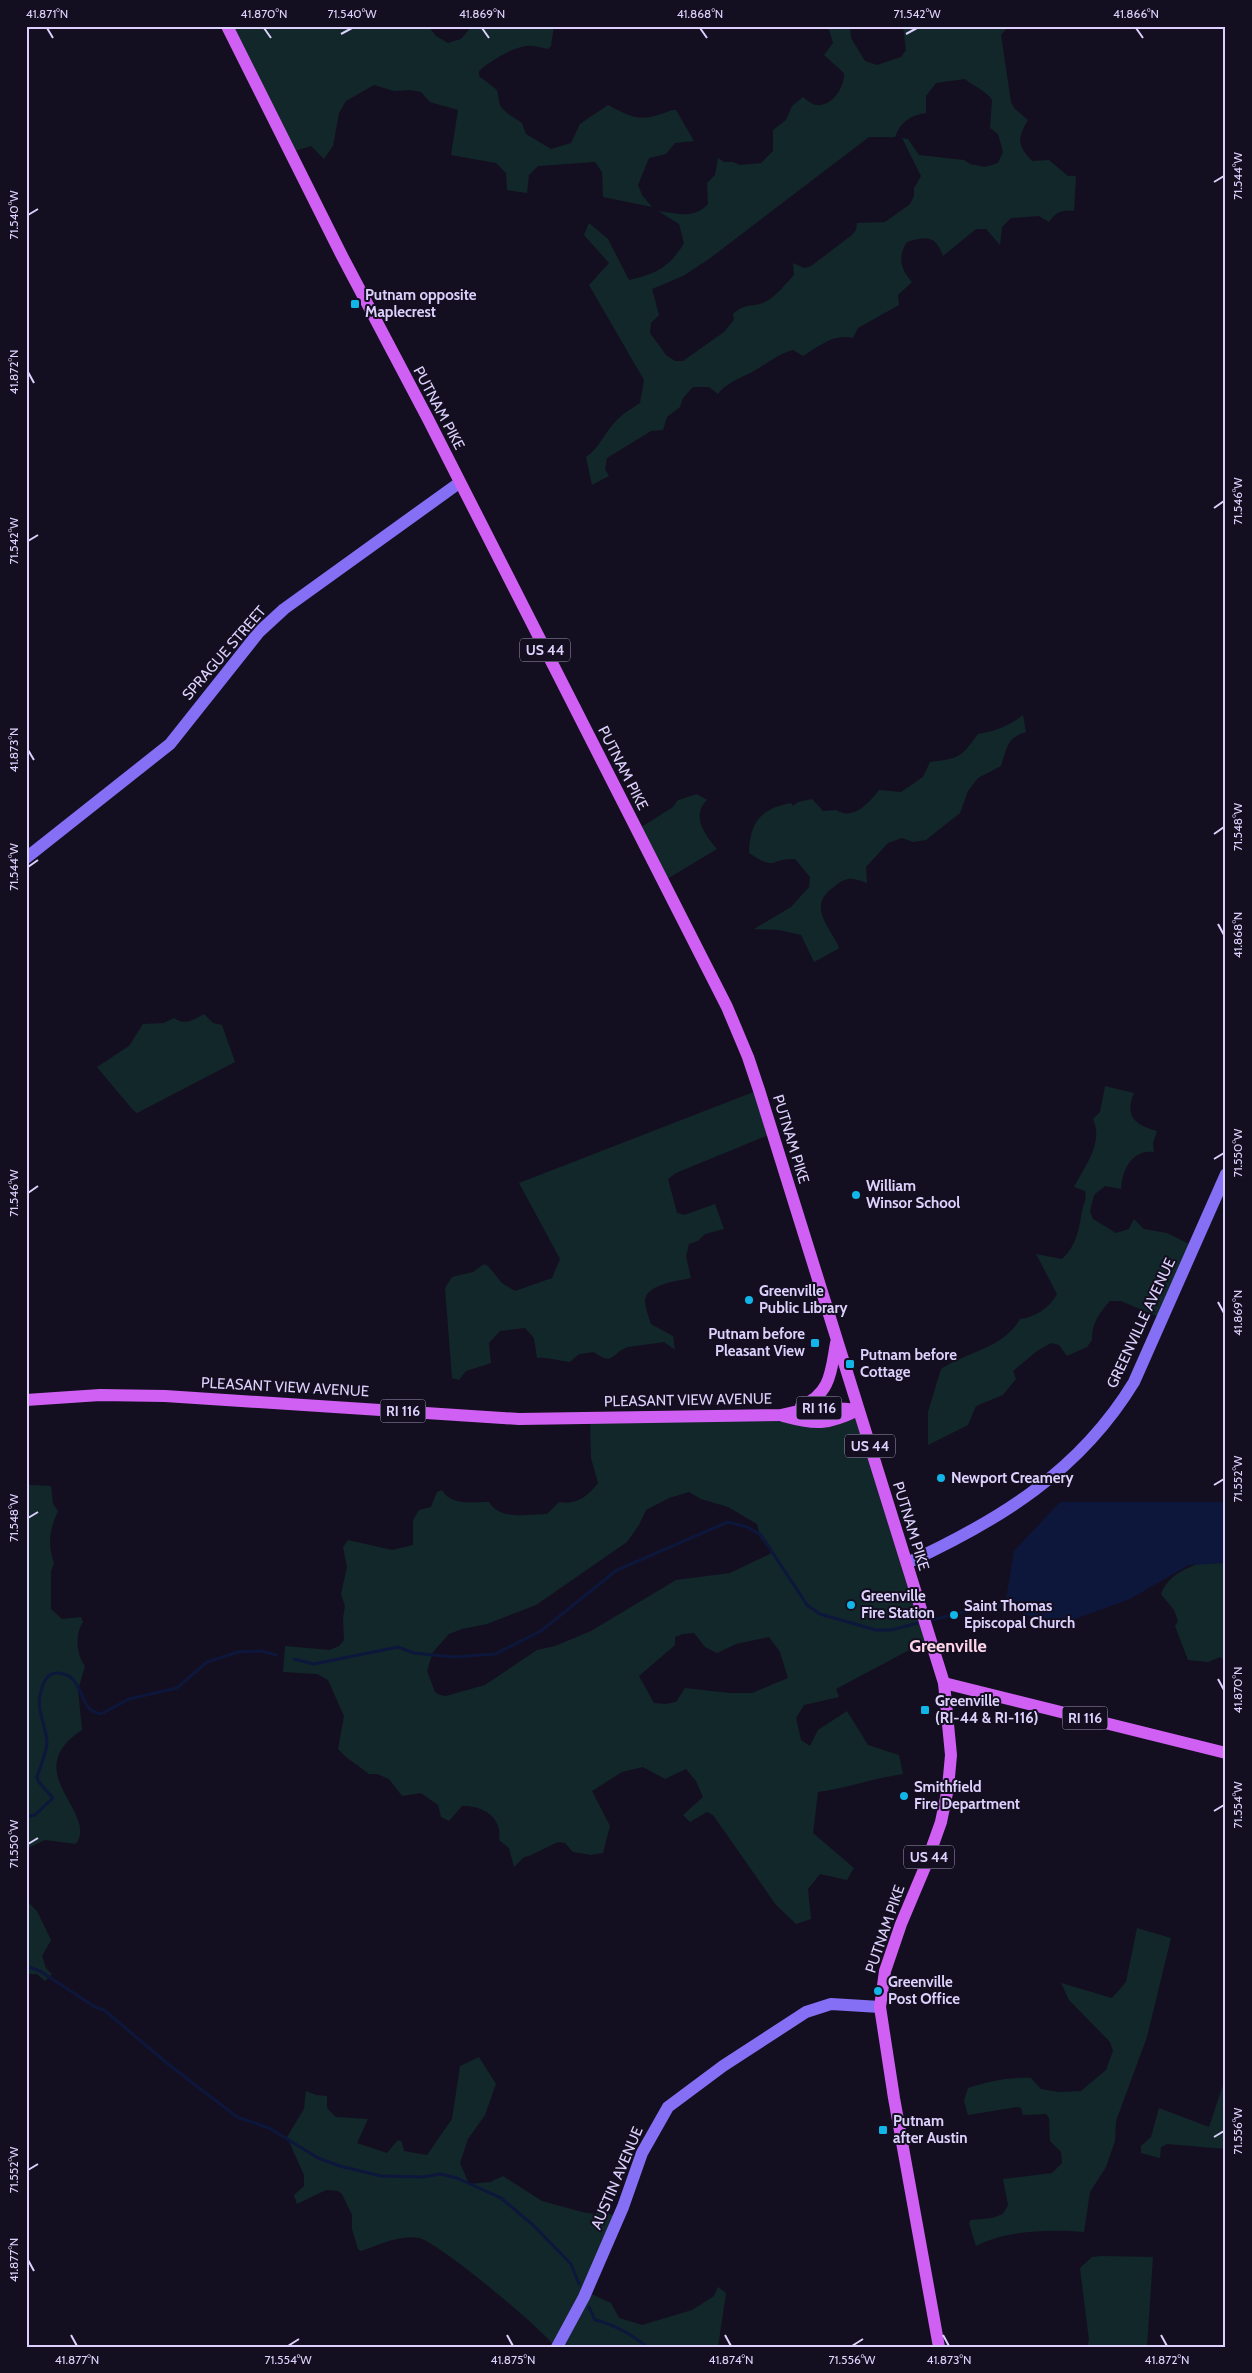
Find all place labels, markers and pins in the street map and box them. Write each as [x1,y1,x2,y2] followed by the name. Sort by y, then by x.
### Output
[365,286,477,321] place label: Putnam opposite Maplecrest
[349,298,361,310] marker: Putnam opposite Maplecrest
[866,1177,960,1212] place label: William Winsor School
[850,1189,862,1201] marker: William Winsor School
[759,1282,848,1317] place label: Greenville Public Library
[743,1294,755,1306] marker: Greenville Public Library
[708,1325,805,1360] place label: Putnam before Pleasant View
[809,1337,821,1349] marker: Putnam before Pleasant View
[860,1346,957,1381] place label: Putnam before Cottage
[844,1358,856,1370] marker: Putnam before Cottage
[951,1469,1074,1487] place label: Newport Creamery
[935,1472,947,1484] marker: Newport Creamery
[861,1587,935,1622] place label: Greenville Fire Station
[964,1597,1075,1632] place label: Saint Thomas Episcopal Church
[845,1599,857,1611] marker: Greenville Fire Station
[948,1609,960,1621] marker: Saint Thomas Episcopal Church
[935,1692,1038,1727] place label: Greenville (RI-44 & RI-116)
[919,1704,931,1716] marker: Greenville (RI-44 & RI-116)
[914,1778,1020,1813] place label: Smithfield Fire Department
[898,1790,910,1802] marker: Smithfield Fire Department
[888,1973,960,2008] place label: Greenville Post Office
[872,1985,884,1997] marker: Greenville Post Office
[893,2112,968,2147] place label: Putnam after Austin
[877,2124,889,2136] marker: Putnam after Austin

